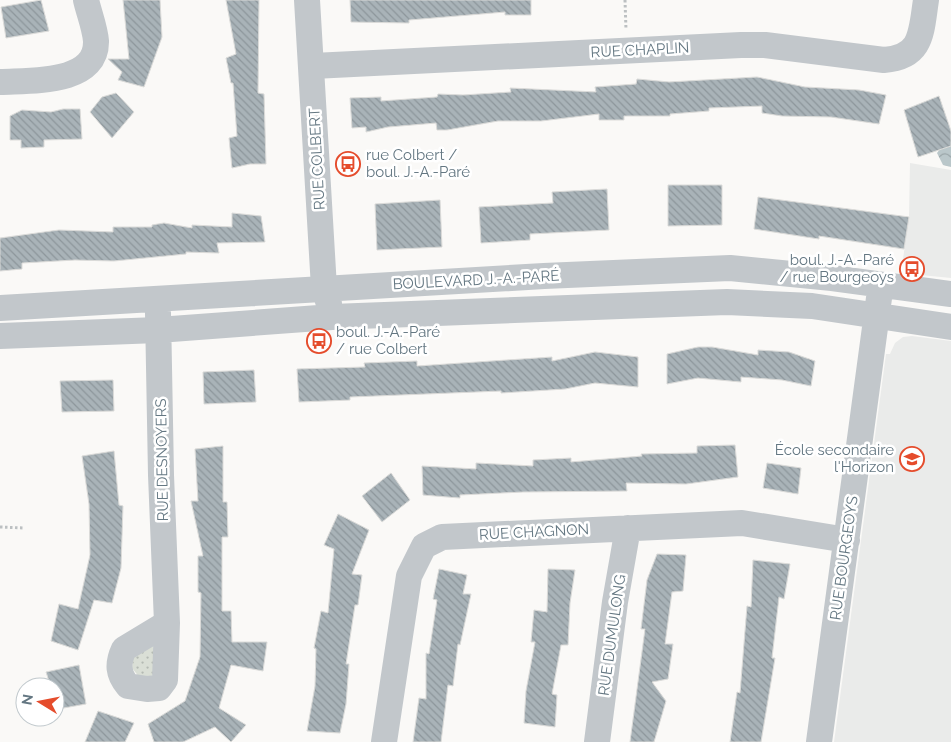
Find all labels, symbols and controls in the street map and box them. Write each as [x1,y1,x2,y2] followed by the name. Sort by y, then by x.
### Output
[590,38,690,62] street label: RUE CHAPLIN
[305,107,329,211] street label: RUE COLBERT
[366,146,470,181] place label: rue Colbert / boul. J.-A.-Paré
[335,151,361,177] bus stop icon: rue Colbert / boul. J.-A.-Paré
[780,251,894,286] place label: boul. J.-A.-Paré / rue Bourgeoys
[899,256,925,282] bus stop icon: boul. J.-A.-Paré / rue Bourgeoys
[392,267,560,293] street label: BOULEVARD J.-A.-PARÉ
[336,323,440,358] place label: boul. J.-A.-Paré / rue Colbert
[306,328,332,354] bus stop icon: boul. J.-A.-Paré / rue Colbert
[152,398,172,522] street label: RUE DESNOYERS
[775,441,894,476] place label: École secondaire l'Horizon
[899,446,925,472] school or university icon: École secondaire l'Horizon
[826,495,862,621] street label: RUE BOURGEOYS
[478,520,590,544] street label: RUE CHAGNON
[595,573,629,697] street label: RUE DUMULONG
[15,677,65,727] north arrow
[18,693,36,706] text: N

